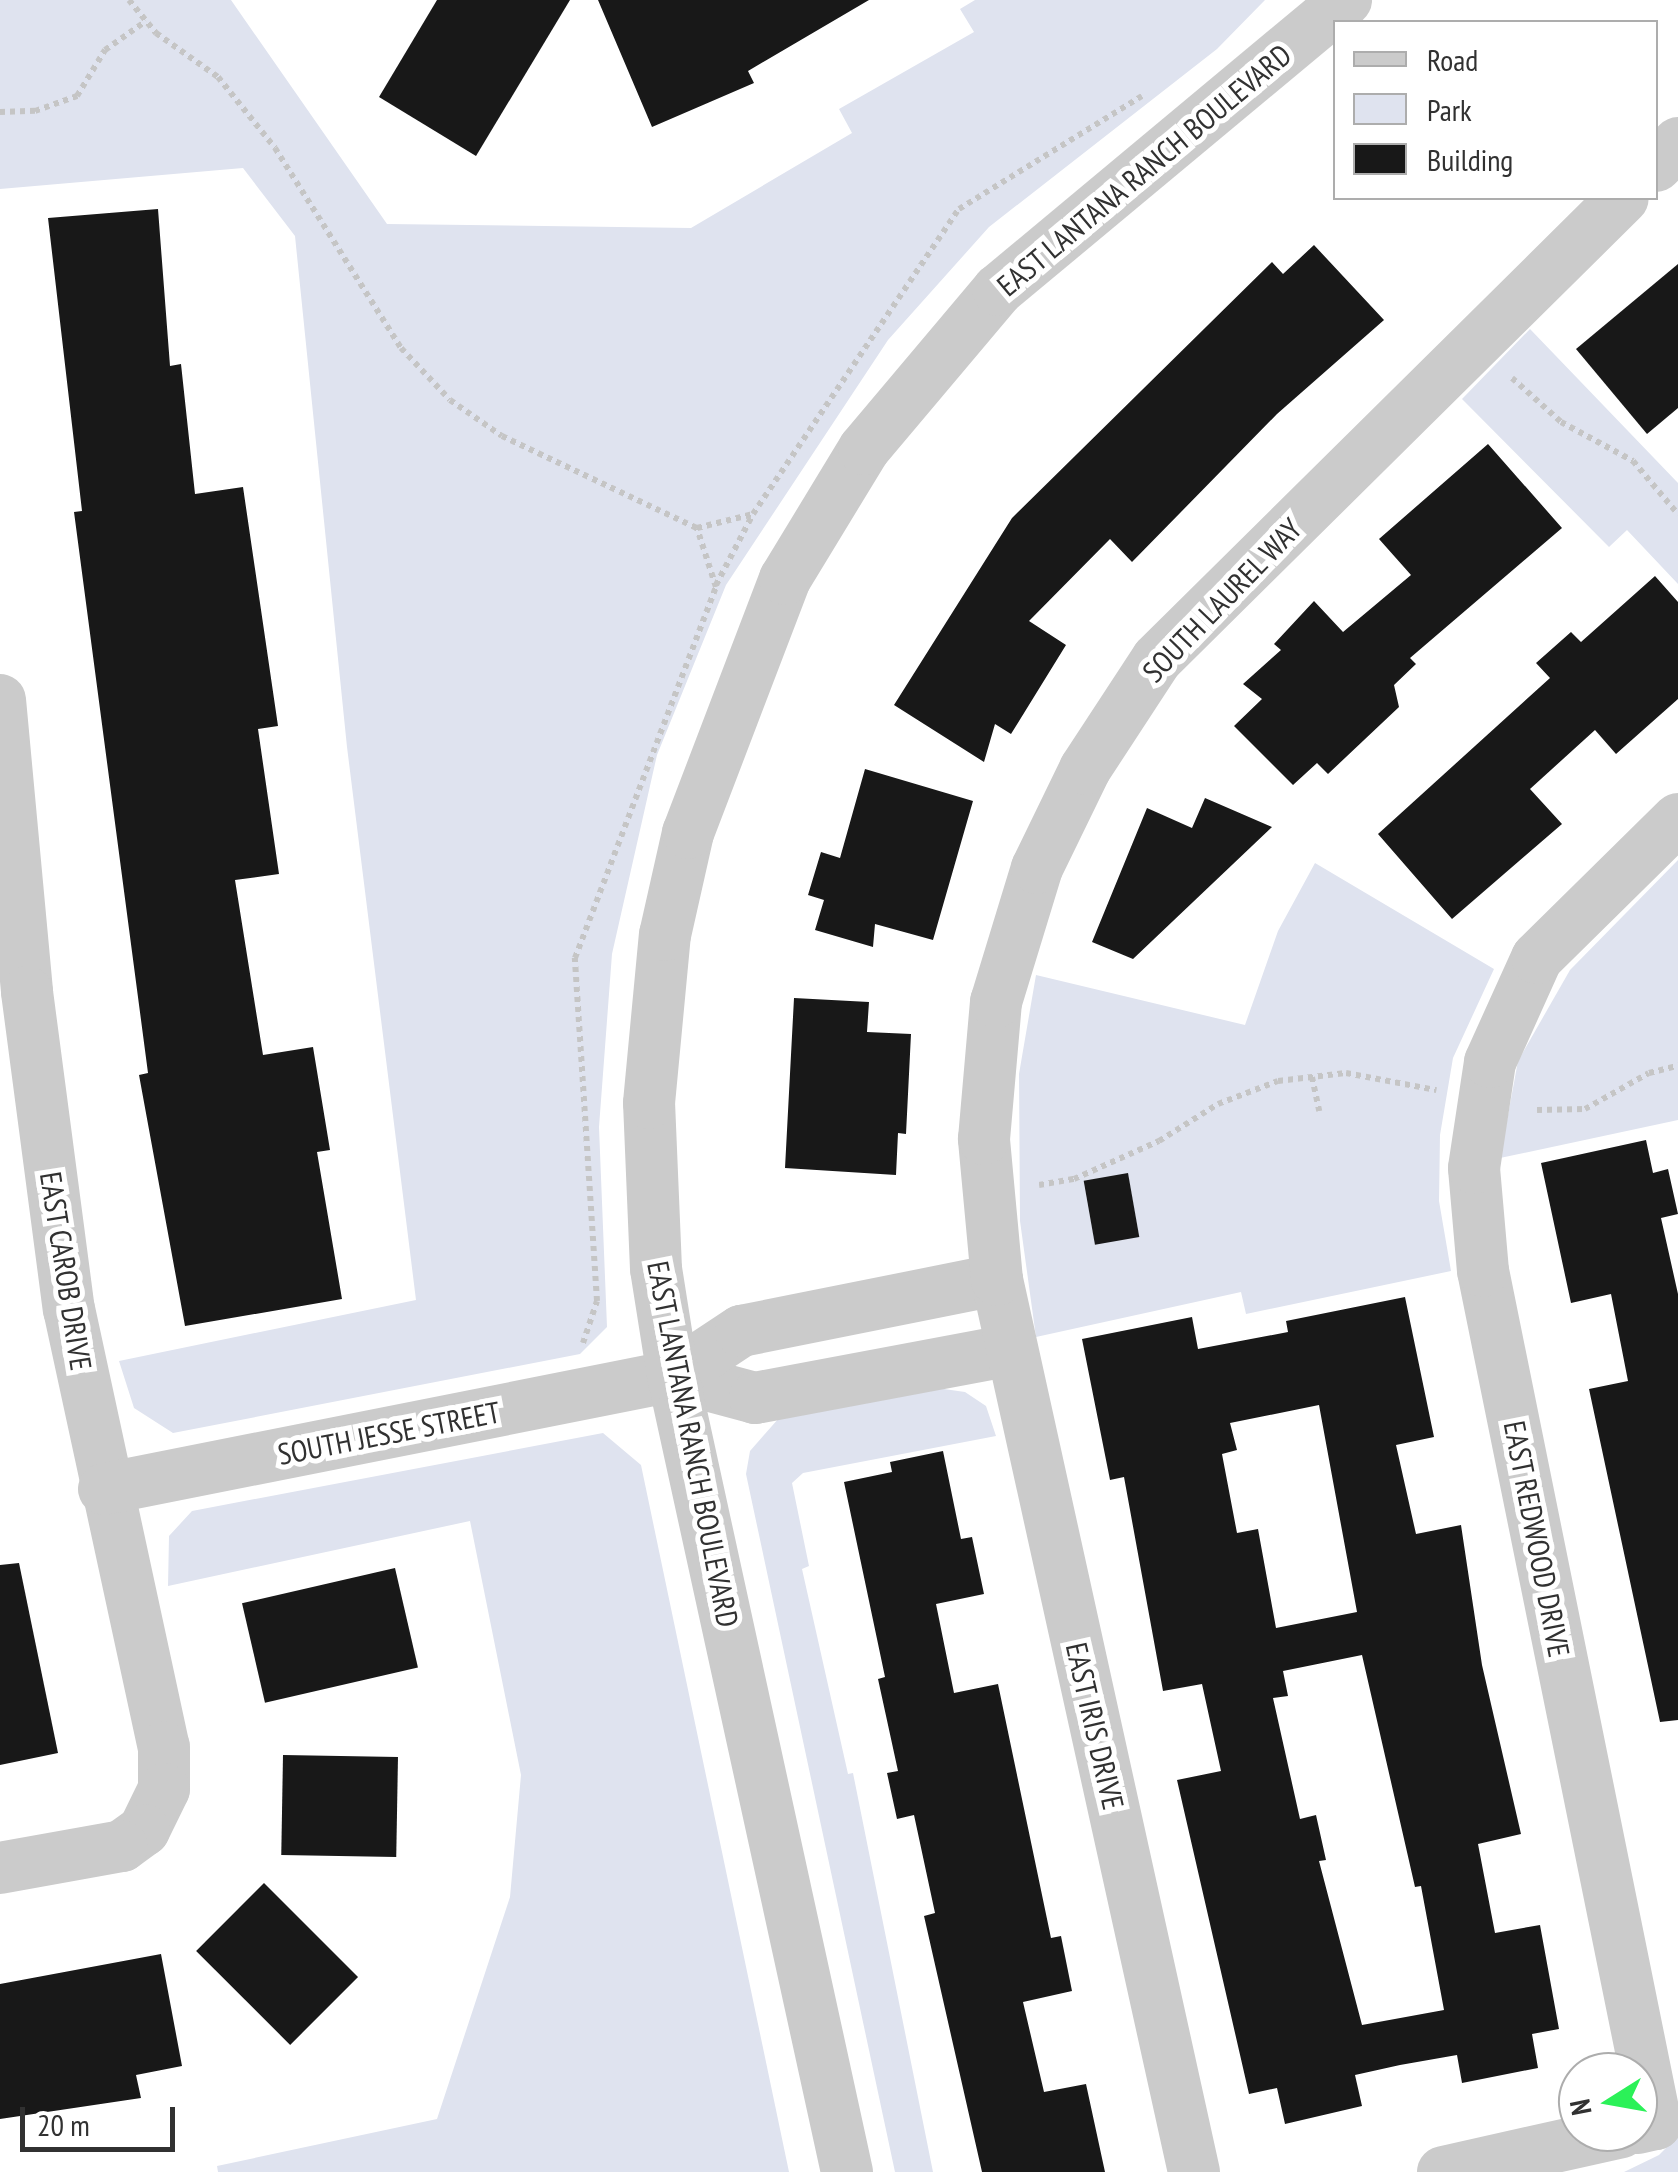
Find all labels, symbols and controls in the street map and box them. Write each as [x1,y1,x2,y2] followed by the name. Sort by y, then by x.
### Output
[1333,20,1658,200] legend
[989,36,1299,304] street label: EAST LANTANA RANCH BOULEVARD
[1427,40,1478,79] text: Road
[1427,90,1472,129] text: Park
[1427,140,1513,179] text: Building
[1134,510,1310,690] street label: SOUTH LAUREL WAY
[32,1169,100,1373] street label: EAST CAROB DRIVE
[640,1257,746,1631] street label: EAST LANTANA RANCH BOULEVARD
[275,1394,503,1472] street label: SOUTH JESSE STREET
[1496,1417,1578,1661] street label: EAST REDWOOD DRIVE
[1058,1639,1132,1813] street label: EAST IRIS DRIVE
[1558,2052,1658,2152] north arrow
[25,2087,180,2149] scale bar
[1560,2096,1600,2118] text: N
[37,2105,90,2144] text: 20 m

